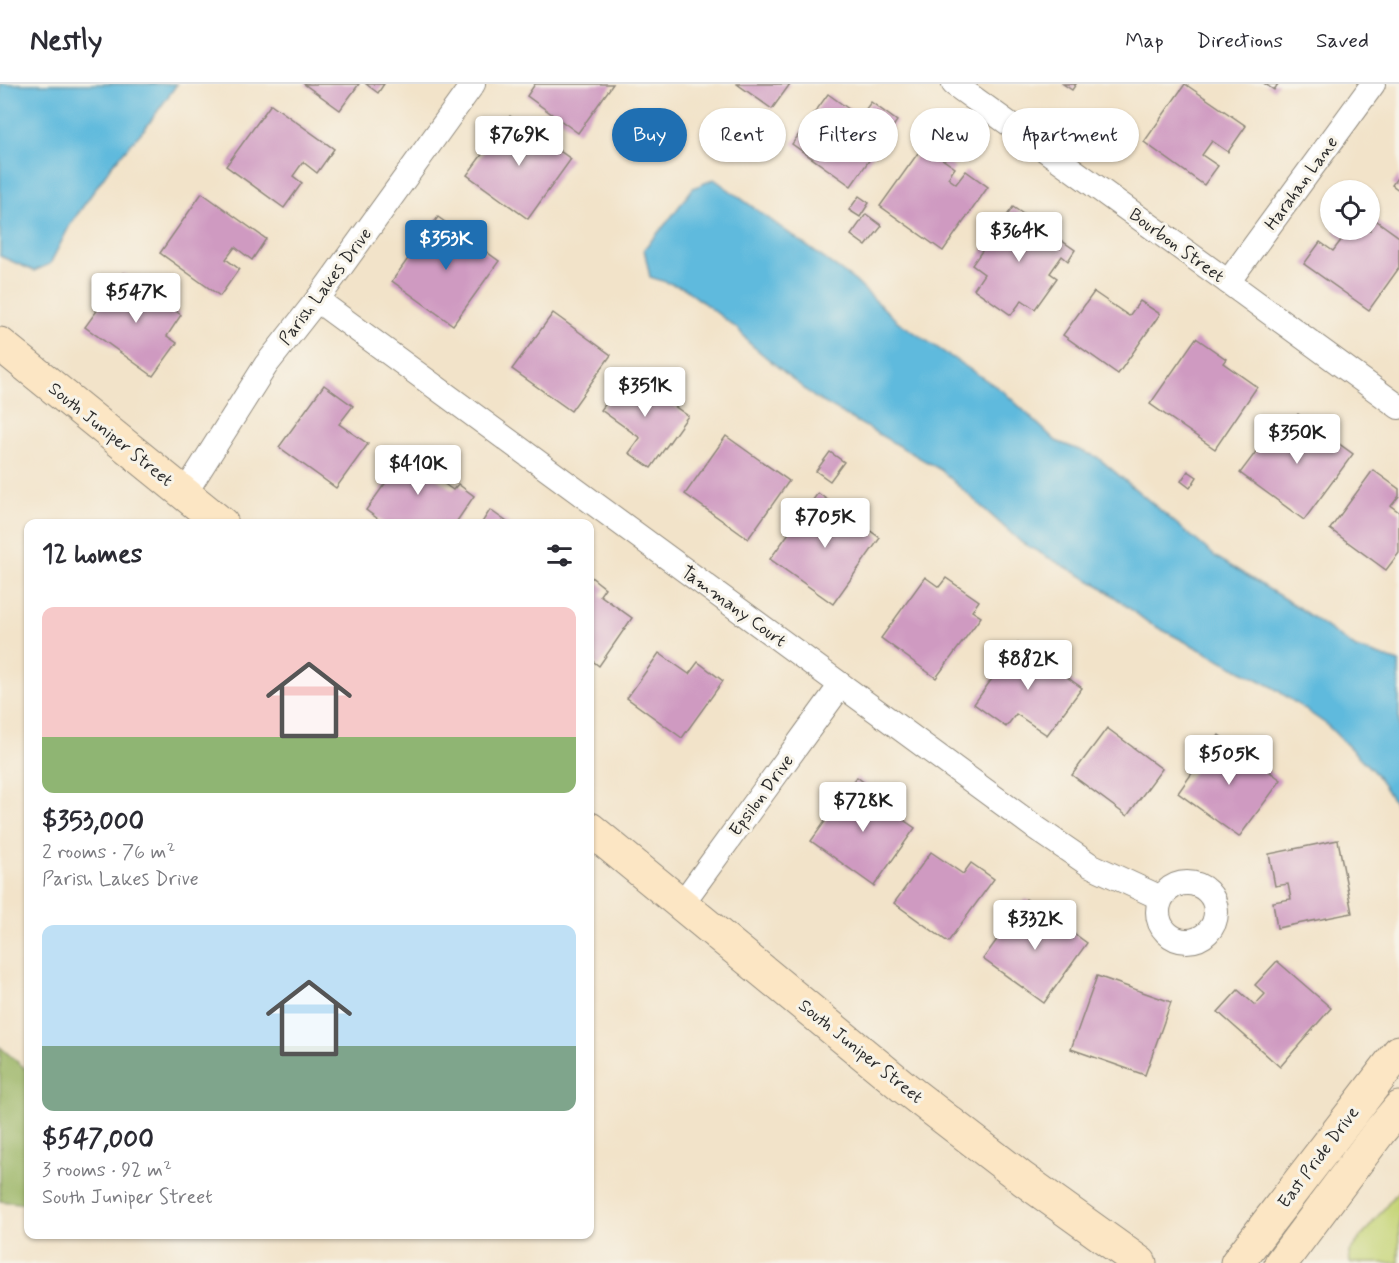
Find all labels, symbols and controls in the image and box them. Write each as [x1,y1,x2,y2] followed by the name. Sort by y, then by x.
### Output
[30,23,102,60] text: Nestly
[1125,27,1164,55] text: Map
[1197,27,1283,55] text: Directions
[1316,27,1369,55] text: Saved
[612,108,687,162] chip: Buy
[699,108,786,162] chip: Rent
[798,108,898,162] chip: Filters
[910,108,990,162] chip: New
[1002,108,1139,162] chip: Apartment
[477,116,561,167] pin: $769K
[489,122,549,149] text: $769K
[1260,132,1344,235] street label: Harahan Lane
[1320,180,1380,240] map controls
[1320,180,1380,240] button: locate
[1124,203,1229,289] street label: Bourbon Street
[977,212,1061,263] pin: $364K
[990,218,1048,245] text: $364K
[404,220,488,271] pin: $353K
[274,223,378,350] street label: Parish Lakes Drive
[419,226,473,253] text: $353K
[94,273,178,324] pin: $547K
[105,279,167,306] text: $547K
[603,367,687,418] pin: $351K
[618,373,672,400] text: $351K
[43,377,178,493] street label: South Juniper Street
[1255,414,1339,465] pin: $350K
[1268,420,1326,447] text: $350K
[376,445,460,496] pin: $410K
[389,451,447,478] text: $410K
[783,498,867,549] pin: $705K
[795,504,855,531] text: $705K
[42,538,142,572] text: 12 homes
[543,539,576,572] icon: filters
[676,560,791,653] street label: Tammany Court
[986,640,1070,691] pin: $882K
[255,646,363,754] icon: home
[998,646,1058,673] text: $882K
[1187,735,1271,786] pin: $505K
[1199,741,1259,768] text: $505K
[724,750,800,841] street label: Epsilon Drive
[821,782,905,833] pin: $728K
[833,788,893,815] text: $728K
[42,805,144,839] text: $353,000
[42,839,175,866] text: 2 rooms · 76 m²
[42,866,199,893] text: Parish Lakes Drive
[993,900,1077,951] pin: $332K
[1007,906,1063,933] text: $332K
[255,964,363,1072] icon: home
[793,994,928,1110] street label: South Juniper Street
[1273,1102,1365,1213] street label: East Pride Drive
[42,1123,154,1157] text: $547,000
[42,1157,172,1184] text: 3 rooms · 92 m²
[42,1184,213,1211] text: South Juniper Street

